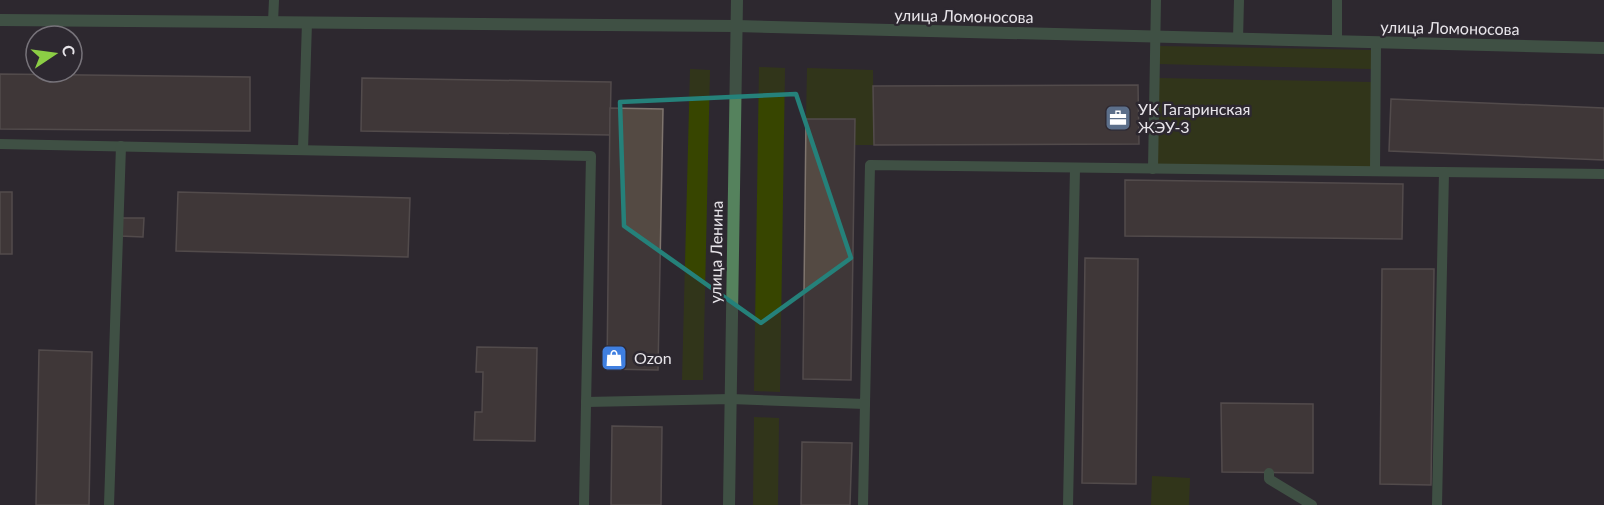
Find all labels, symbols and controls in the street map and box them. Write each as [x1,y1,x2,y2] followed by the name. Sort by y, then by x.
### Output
[894,5,1034,26] street label: улица Ломоносова
[1380,17,1520,38] street label: улица Ломоносова
[24,24,84,84] north arrow
[59,43,80,58] text: С
[1138,99,1250,136] place label: УК Гагаринская ЖЭУ-3
[1103,103,1133,133] office icon: УК Гагаринская ЖЭУ-3
[705,200,726,304] street label: улица Ленина
[599,343,629,373] shop icon: Ozon
[634,348,672,367] place label: Ozon

